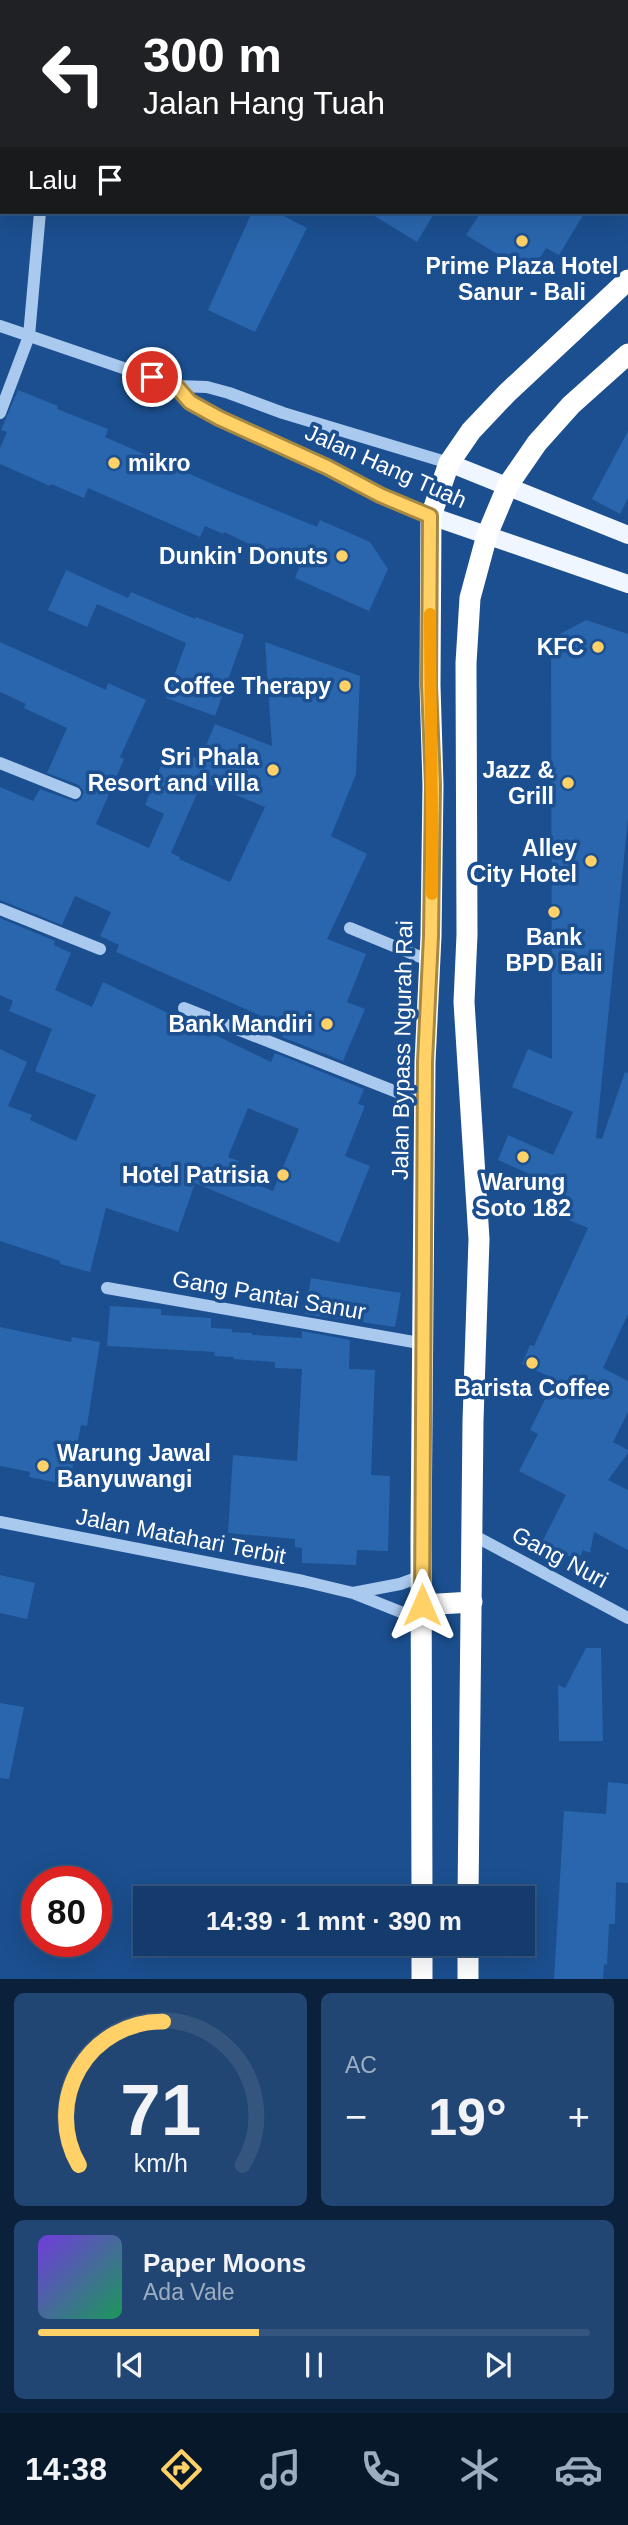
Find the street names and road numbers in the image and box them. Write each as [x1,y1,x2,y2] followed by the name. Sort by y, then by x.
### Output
[301,419,471,513] street label: Jalan Hang Tuah
[387,920,417,1180] street label: Jalan Bypass Ngurah Rai
[170,1265,368,1325] street label: Gang Pantai Sanur
[74,1503,289,1569] street label: Jalan Matahari Terbit
[508,1521,612,1593] street label: Gang Nuri

